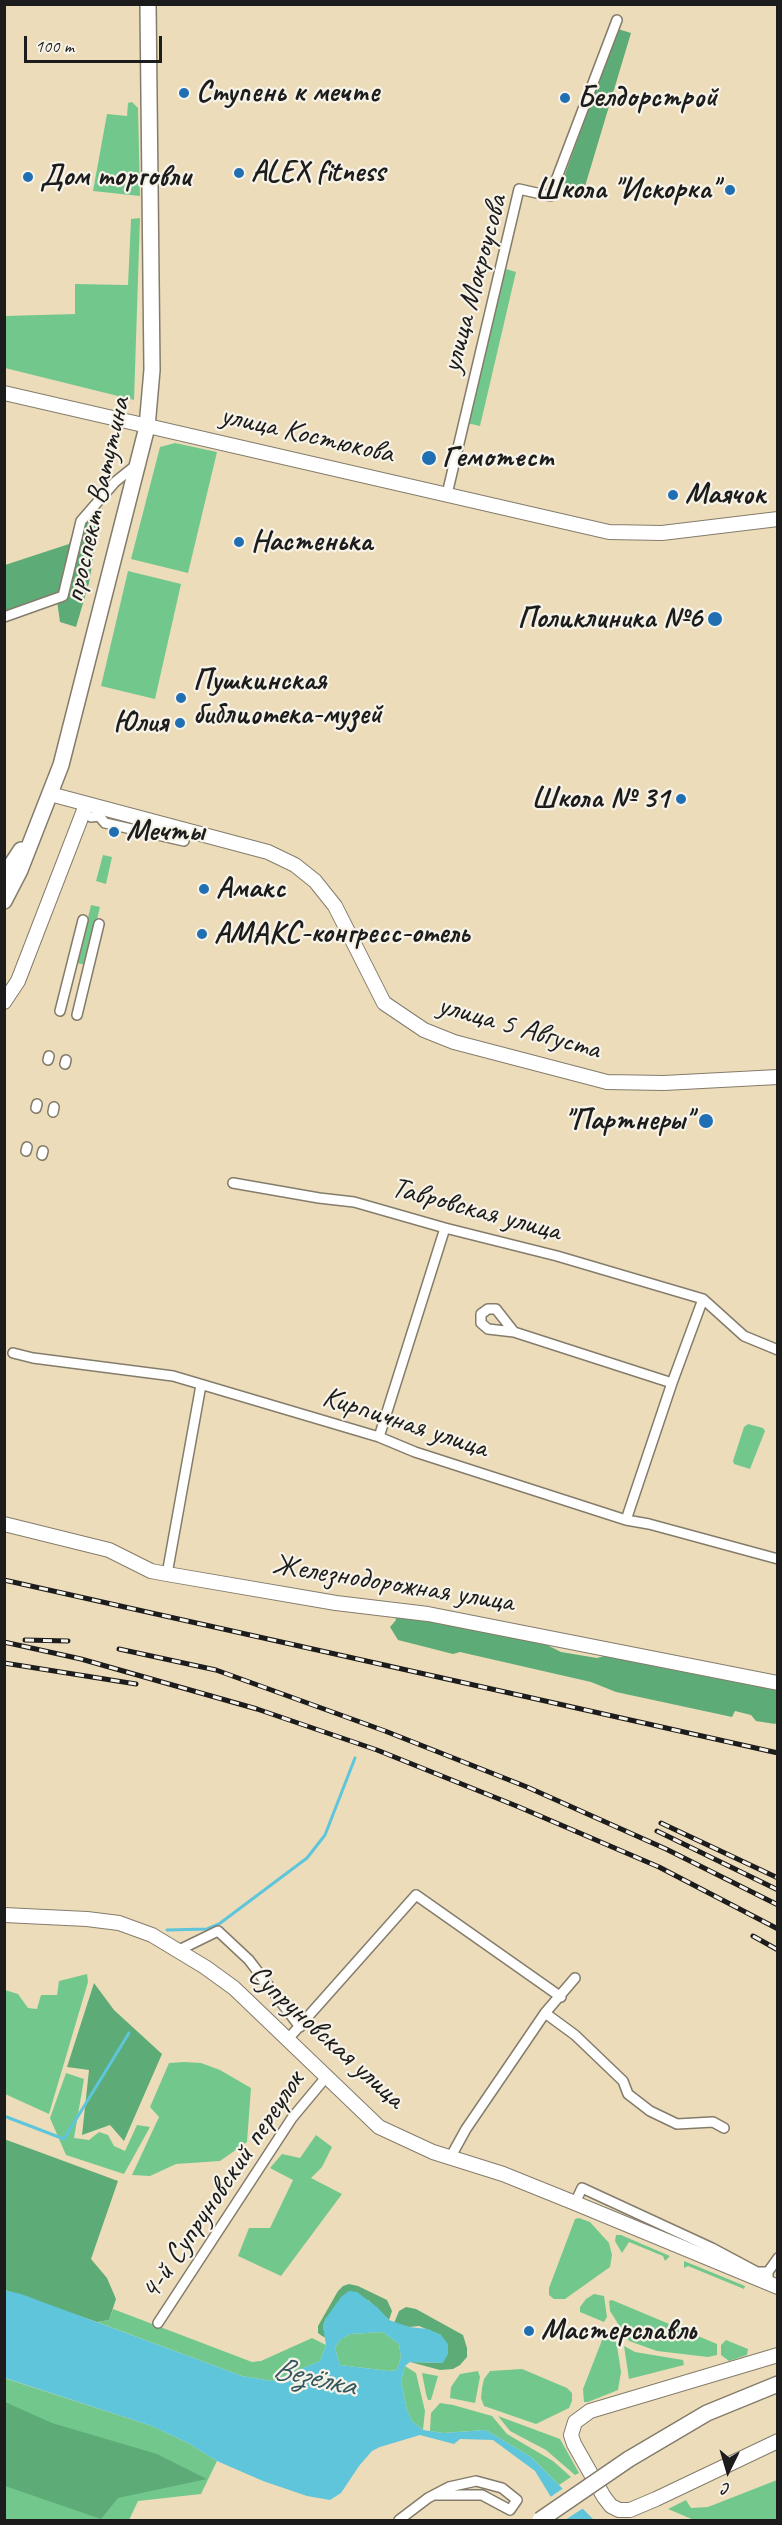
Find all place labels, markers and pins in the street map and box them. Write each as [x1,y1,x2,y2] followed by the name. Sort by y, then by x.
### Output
[196,75,379,111] place label: Ступень к мечте
[577,80,717,116] place label: Белдорстрой
[177,86,191,100] marker: Ступень к мечте
[558,91,572,105] marker: Белдорстрой
[251,155,385,191] place label: ALEX fitness
[40,159,191,195] place label: Дом торговли
[232,166,246,180] marker: ALEX fitness
[21,170,35,184] marker: Дом торговли
[535,172,718,208] place label: Школа "Искорка"
[723,183,737,197] marker: Школа "Искорка"
[442,440,553,476] place label: Гемотест
[420,449,438,467] marker: Гемотест
[685,477,765,513] place label: Маячок
[666,488,680,502] marker: Маячок
[251,524,372,560] place label: Настенька
[232,535,246,549] marker: Настенька
[517,601,702,637] place label: Поликлиника №6
[706,610,724,628] marker: Поликлиника №6
[193,663,382,734] place label: Пушкинская библиотека-музей
[174,691,188,705] marker: Пушкинская библиотека-музей
[113,705,168,741] place label: Юлия
[173,716,187,730] marker: Юлия
[531,781,669,817] place label: Школа № 31
[674,792,688,806] marker: Школа № 31
[126,814,204,850] place label: Мечты
[107,825,121,839] marker: Мечты
[216,871,285,907] place label: Амакс
[197,882,211,896] marker: Амакс
[214,916,469,952] place label: АМАКС-конгресс-отель
[195,927,209,941] marker: АМАКС-конгресс-отель
[565,1103,692,1139] place label: "Партнеры"
[697,1112,715,1130] marker: "Партнеры"
[541,2313,696,2349] place label: Мастерславль
[522,2324,536,2338] marker: Мастерславль

